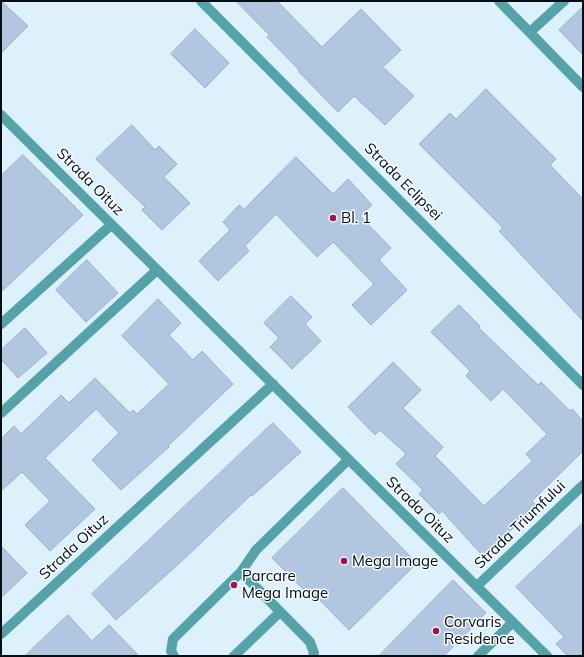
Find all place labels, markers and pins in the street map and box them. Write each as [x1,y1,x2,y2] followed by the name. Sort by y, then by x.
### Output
[341,209,371,227] place label: Bl. 1
[328,213,338,223] marker: Bl. 1
[352,552,438,570] place label: Mega Image
[339,556,349,566] marker: Mega Image
[242,567,328,602] place label: Parcare Mega Image
[229,580,239,590] marker: Parcare Mega Image
[444,613,515,648] place label: Corvaris Residence
[431,626,441,636] marker: Corvaris Residence

